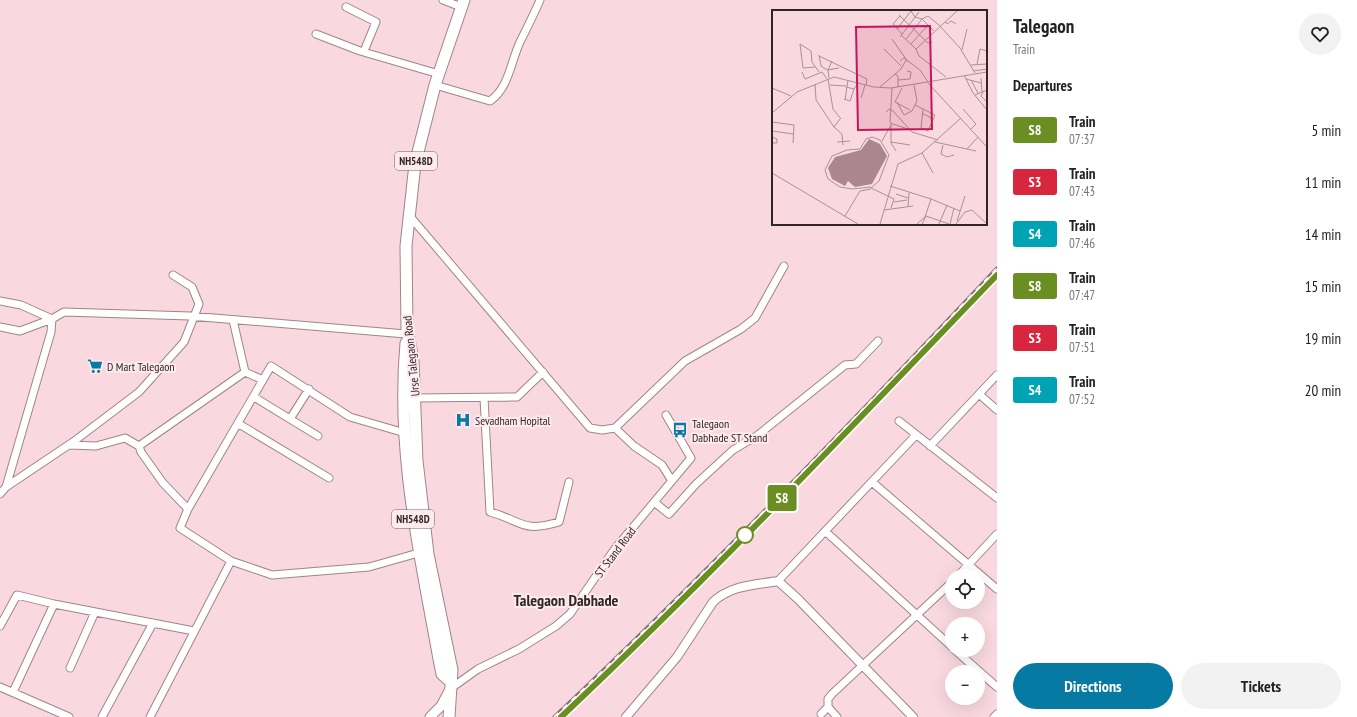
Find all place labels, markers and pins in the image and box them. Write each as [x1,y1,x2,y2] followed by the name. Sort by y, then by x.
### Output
[86,357,104,375] supermarket icon: D Mart Talegaon
[107,359,175,374] place label: D Mart Talegaon
[454,411,472,429] hospital icon: Sevadham Hopital
[475,413,551,428] place label: Sevadham Hopital
[692,416,767,445] place label: Talegaon Dabhade ST Stand
[671,421,689,439] bus stop icon: Talegaon Dabhade ST Stand
[736,526,754,544] unlabelled marker

